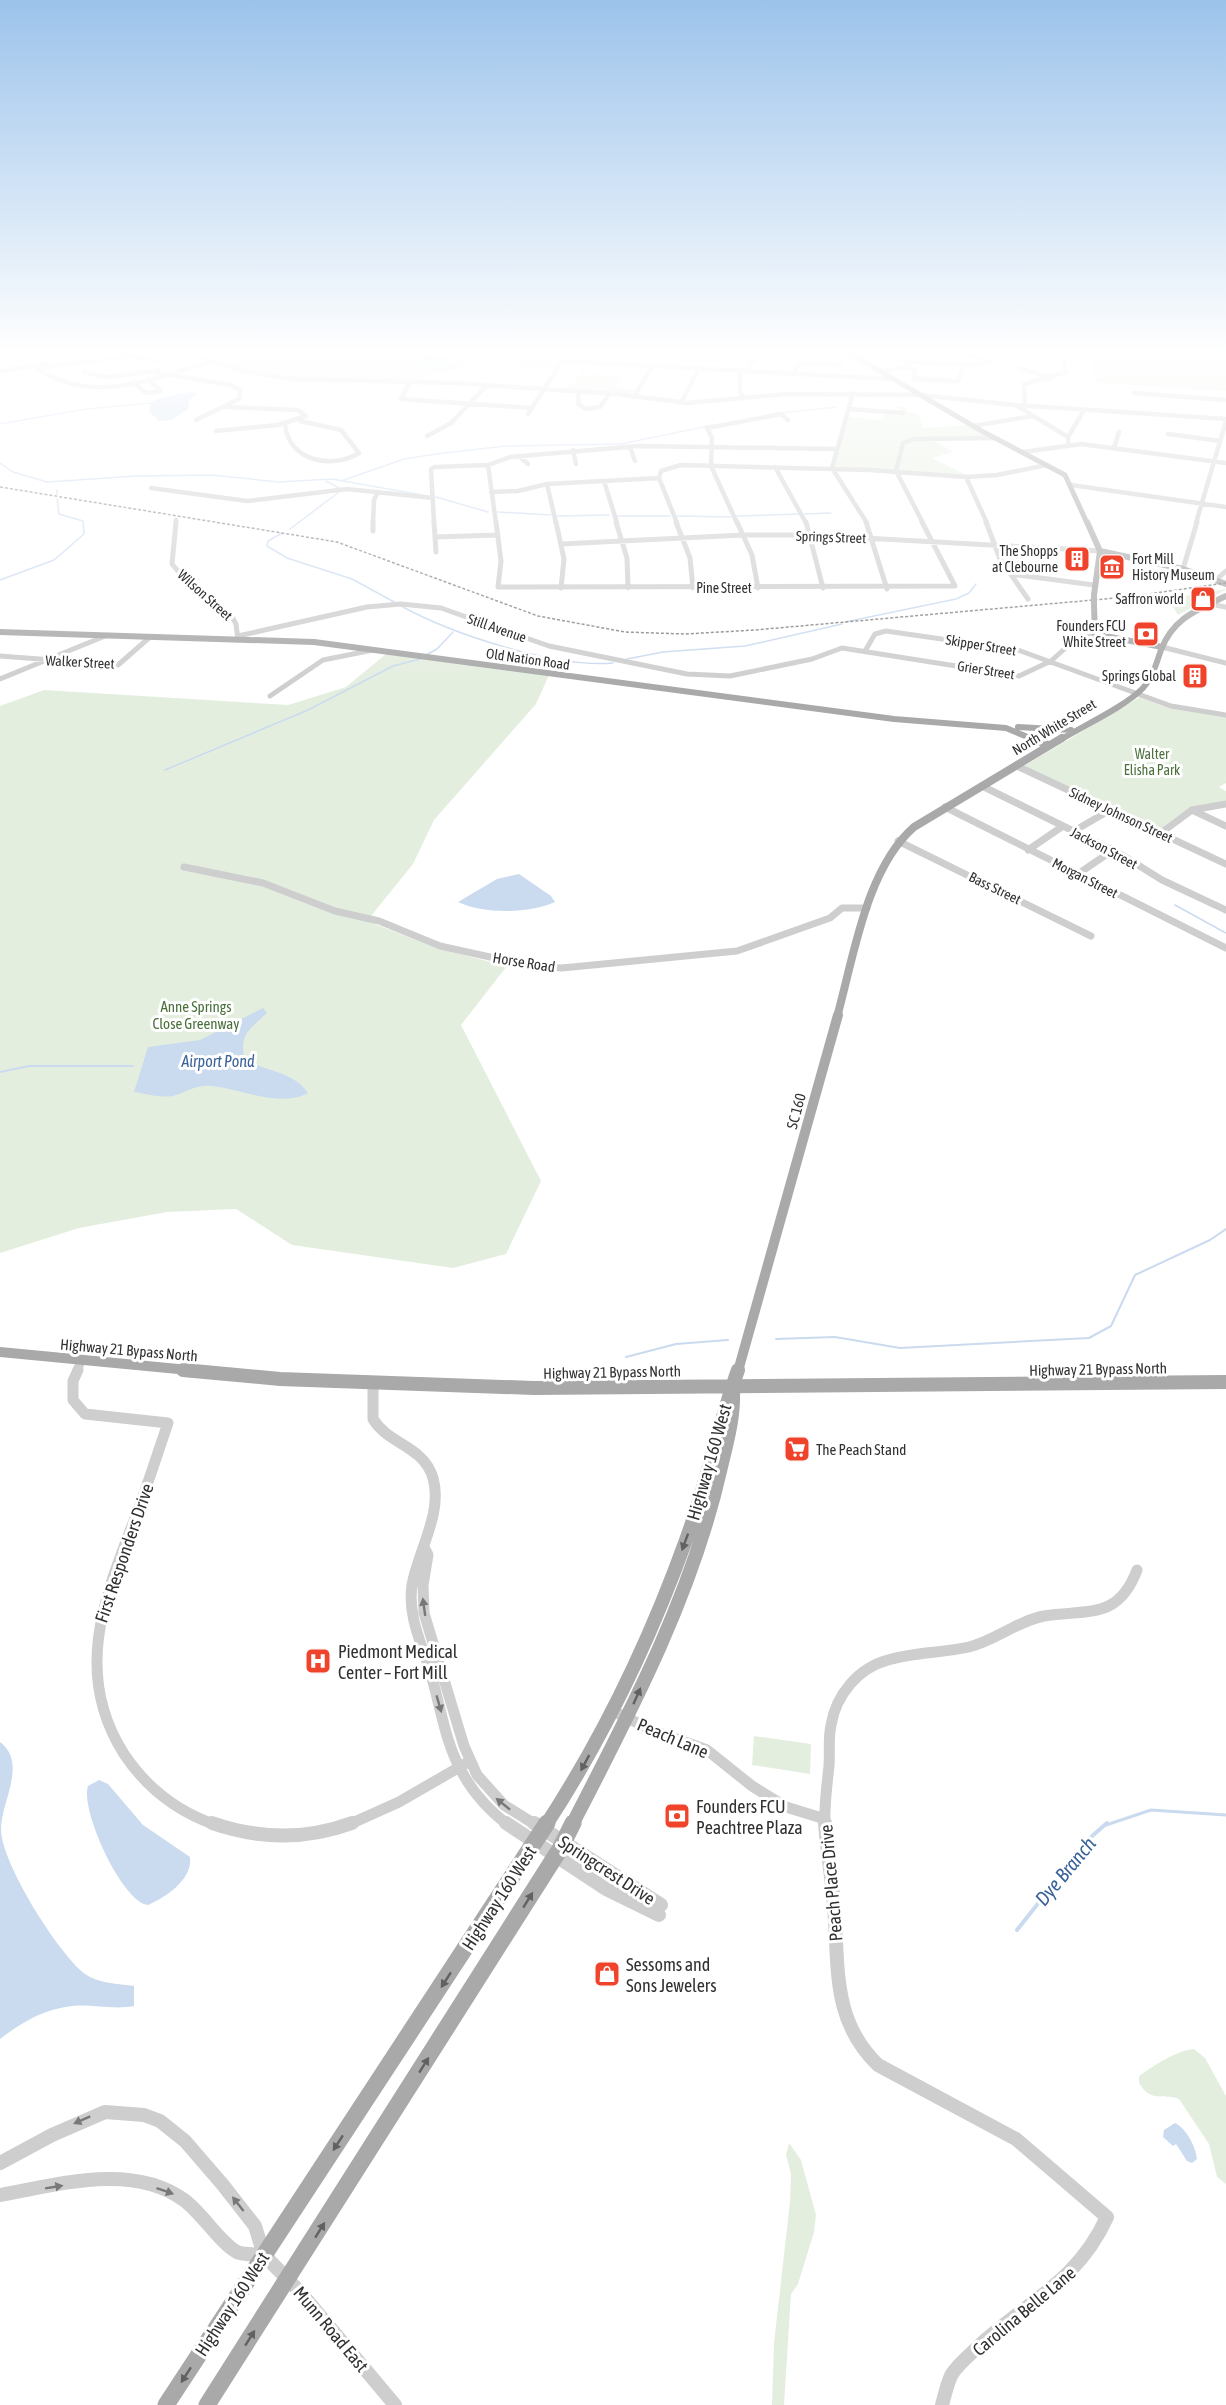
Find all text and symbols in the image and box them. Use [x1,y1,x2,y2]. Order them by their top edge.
street label: Springs Street [796,528,866,546]
place label: The Shopps at Clebourne [992,543,1058,575]
building icon: The Shopps at Clebourne [1062,544,1092,574]
place label: Fort Mill History Museum [1132,551,1215,583]
museum icon: Fort Mill History Museum [1097,552,1127,582]
street label: Wilson Street [174,566,236,624]
street label: Pine Street [696,580,752,596]
shop icon: Saffron world [1188,584,1218,614]
place label: Saffron world [1115,591,1184,607]
street label: Still Avenue [465,610,529,646]
place label: Founders FCU White Street [1056,618,1126,650]
bank icon: Founders FCU White Street [1131,619,1161,649]
street label: Skipper Street [945,632,1017,658]
street label: Old Nation Road [485,645,571,673]
street label: Walker Street [45,652,115,672]
street label: Grier Street [956,658,1016,682]
building icon: Springs Global [1180,661,1210,691]
place label: Springs Global [1102,668,1176,684]
street label: North White Street [1009,696,1099,758]
park label: Walter Elisha Park [1124,746,1180,778]
street label: Sidney Johnson Street [1067,784,1175,846]
street label: Jackson Street [1068,824,1140,872]
street label: Morgan Street [1050,855,1120,901]
street label: Bass Street [966,869,1024,907]
street label: Horse Road [492,949,556,975]
park label: Anne Springs Close Greenway [153,998,239,1032]
water label: Airport Pond [180,1052,255,1071]
street label: SC 160 [783,1091,809,1131]
street label: Highway 21 Bypass North [60,1336,198,1364]
street label: Highway 21 Bypass North [1029,1359,1167,1379]
street label: Highway 21 Bypass North [543,1362,681,1382]
street label: Highway 160 West [682,1401,736,1523]
supermarket icon: The Peach Stand [782,1434,812,1464]
place label: The Peach Stand [816,1441,906,1458]
street label: First Responders Drive [90,1481,158,1625]
one-way arrow [680,1533,689,1551]
one-way arrow [419,1597,428,1616]
place label: Piedmont Medical Center – Fort Mill [338,1641,458,1683]
hospital icon: Piedmont Medical Center – Fort Mill [303,1646,333,1676]
one-way arrow [632,1686,642,1704]
one-way arrow [435,1695,444,1713]
street label: Peach Lane [634,1714,712,1762]
one-way arrow [580,1754,590,1771]
place label: Founders FCU Peachtree Plaza [696,1796,803,1838]
one-way arrow [495,1797,511,1810]
bank icon: Founders FCU Peachtree Plaza [662,1801,692,1831]
street label: Peach Place Drive [815,1824,847,1942]
street label: Springcrest Drive [555,1831,659,1909]
water label: Dye Branch [1030,1832,1100,1910]
street label: Highway 160 West [458,1842,540,1954]
one-way arrow [523,1891,534,1908]
place label: Sessoms and Sons Jewelers [626,1954,717,1996]
shop icon: Sessoms and Sons Jewelers [592,1959,622,1989]
one-way arrow [440,1972,451,1988]
one-way arrow [418,2057,429,2073]
one-way arrow [74,2116,91,2125]
one-way arrow [332,2134,344,2150]
one-way arrow [45,2182,64,2191]
one-way arrow [156,2186,174,2196]
one-way arrow [232,2197,244,2212]
one-way arrow [314,2221,325,2238]
street label: Highway 160 West [191,2248,273,2360]
street label: Carolina Belle Lane [968,2262,1080,2360]
street label: Munn Road East [289,2282,373,2376]
one-way arrow [245,2330,256,2346]
one-way arrow [180,2366,192,2382]

